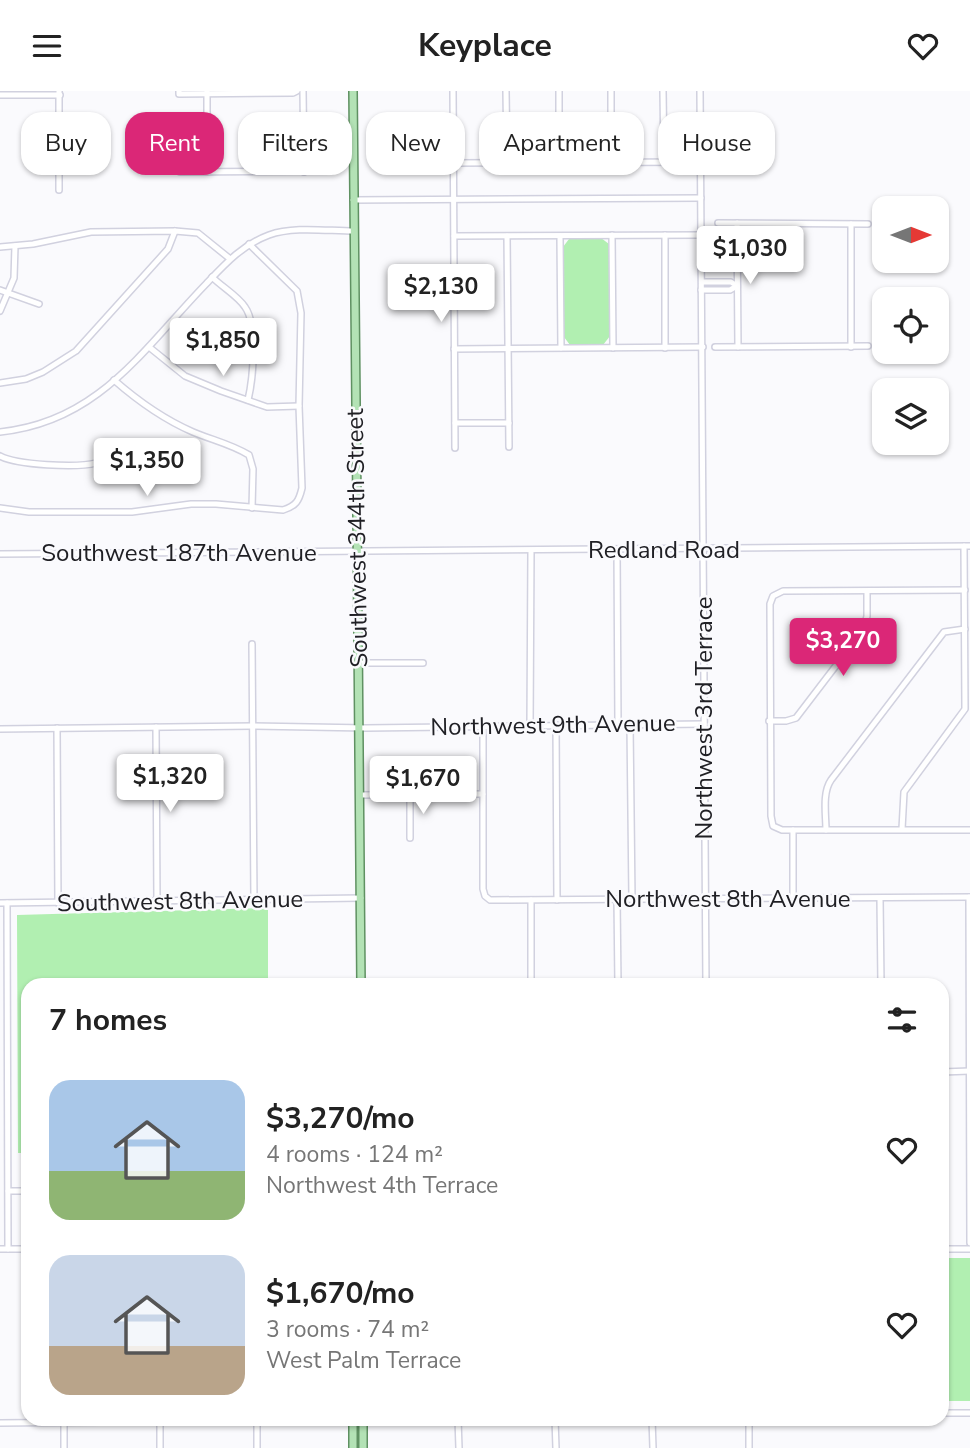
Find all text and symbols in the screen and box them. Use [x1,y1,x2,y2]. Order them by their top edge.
text: Keyplace [418,24,552,67]
icon: menu [28,27,66,65]
icon: heart [904,27,942,65]
chip: Buy [21,112,111,175]
chip: Rent [125,112,224,175]
chip: Filters [238,112,352,175]
chip: New [366,112,465,175]
chip: Apartment [479,112,644,175]
chip: House [658,112,775,175]
north arrow [872,196,948,273]
map controls [872,196,949,455]
pin: $1,030 [693,227,807,286]
text: $1,030 [713,233,787,264]
pin: $2,130 [384,265,498,324]
text: $2,130 [404,271,478,302]
button: locate [872,287,949,364]
pin: $1,850 [166,319,280,378]
text: $1,850 [186,325,260,356]
button: layers [872,378,949,455]
street label: Southwest 344th Street [339,408,375,668]
pin: $1,350 [90,439,204,498]
text: $1,350 [110,445,184,476]
street label: Redland Road [588,534,740,566]
street label: Southwest 187th Avenue [41,537,317,569]
street label: Northwest 3rd Terrace [688,597,720,839]
pin: $3,270 [786,619,900,678]
text: $3,270 [806,625,880,656]
street label: Northwest 9th Avenue [430,707,676,743]
pin: $1,320 [113,755,227,814]
pin: $1,670 [366,757,480,816]
text: $1,320 [133,761,207,792]
text: $1,670 [386,763,460,794]
street label: Southwest 8th Avenue [56,883,304,919]
street label: Northwest 8th Avenue [605,883,851,915]
text: 7 homes [49,1000,167,1041]
icon: filters [883,1001,921,1039]
text: $3,270/mo [266,1098,415,1139]
icon: home [105,1108,189,1192]
icon: heart [883,1131,921,1169]
text: 4 rooms · 124 m² [266,1139,443,1170]
text: Northwest 4th Terrace [266,1170,498,1201]
text: $1,670/mo [266,1273,415,1314]
icon: home [105,1283,189,1367]
icon: heart [883,1306,921,1344]
text: 3 rooms · 74 m² [266,1314,429,1345]
text: West Palm Terrace [266,1345,461,1376]

